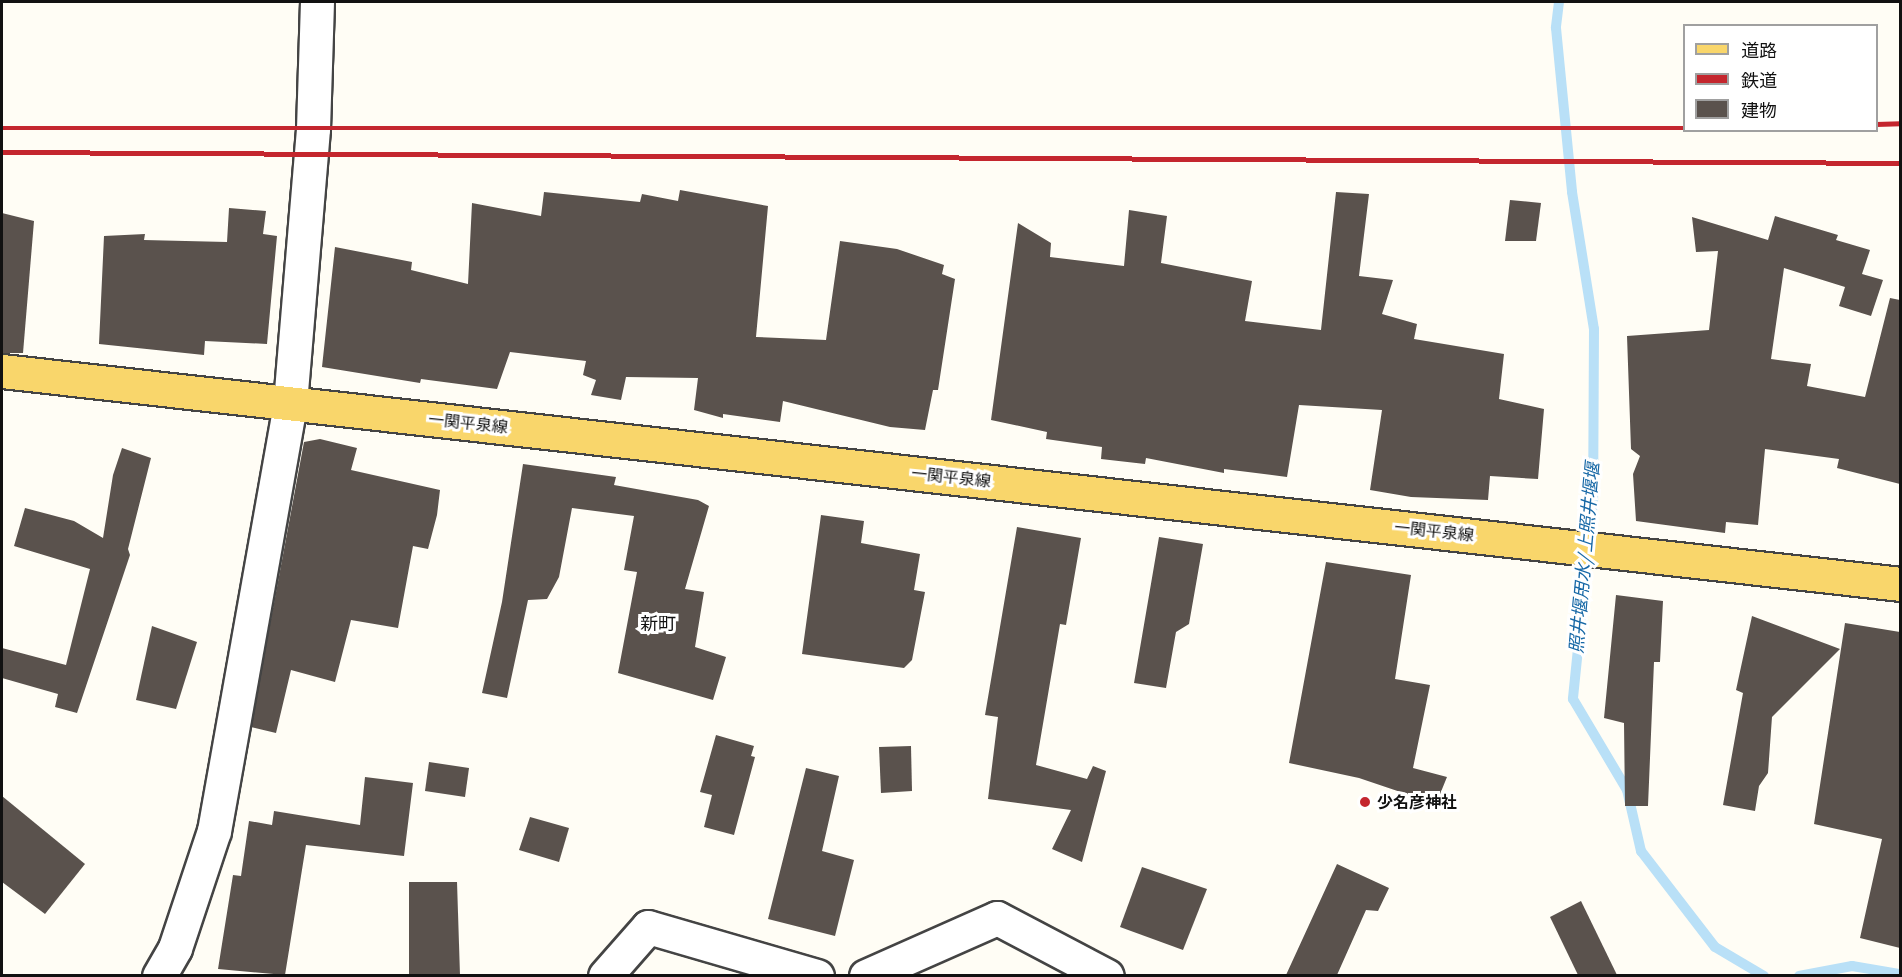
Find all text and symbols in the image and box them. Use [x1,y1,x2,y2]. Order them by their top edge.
legend [1683,24,1878,132]
text: 道路 [1741,39,1777,62]
text: 鉄道 [1741,69,1777,92]
text: 建物 [1741,99,1777,122]
street label: 一関平泉線 [427,409,509,437]
water label: 照井堰用水/上照井堰堰 [1566,462,1604,654]
street label: 一関平泉線 [910,463,992,491]
street label: 一関平泉線 [1393,517,1475,545]
district label: 新町 [640,613,676,635]
place label: 少名彦神社 [1377,792,1457,812]
marker: 少名彦神社 [1358,795,1372,809]

